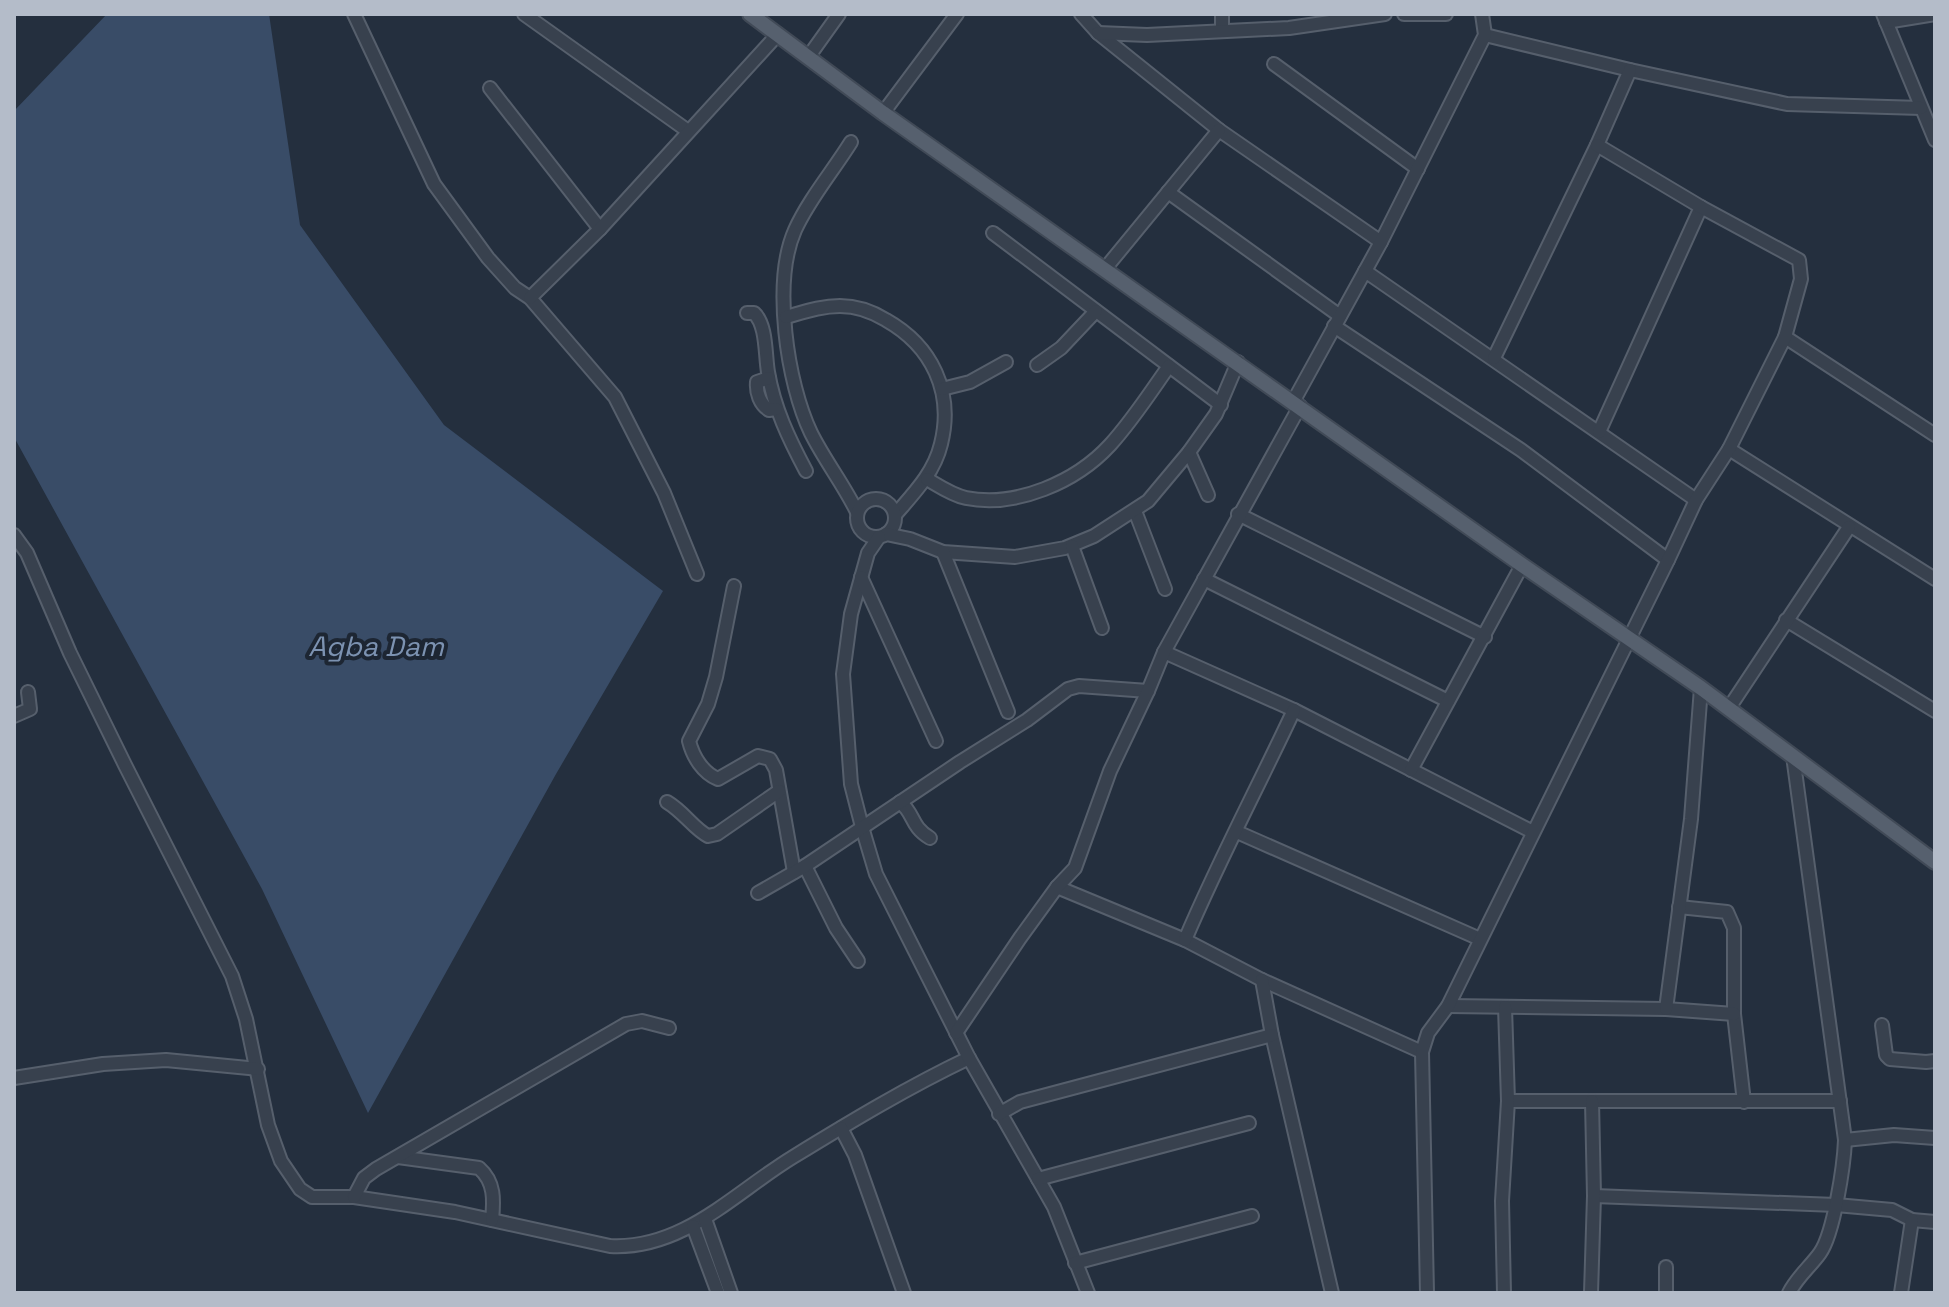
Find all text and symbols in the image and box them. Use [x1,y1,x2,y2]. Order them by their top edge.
water label: Agba Dam [308,628,445,664]

